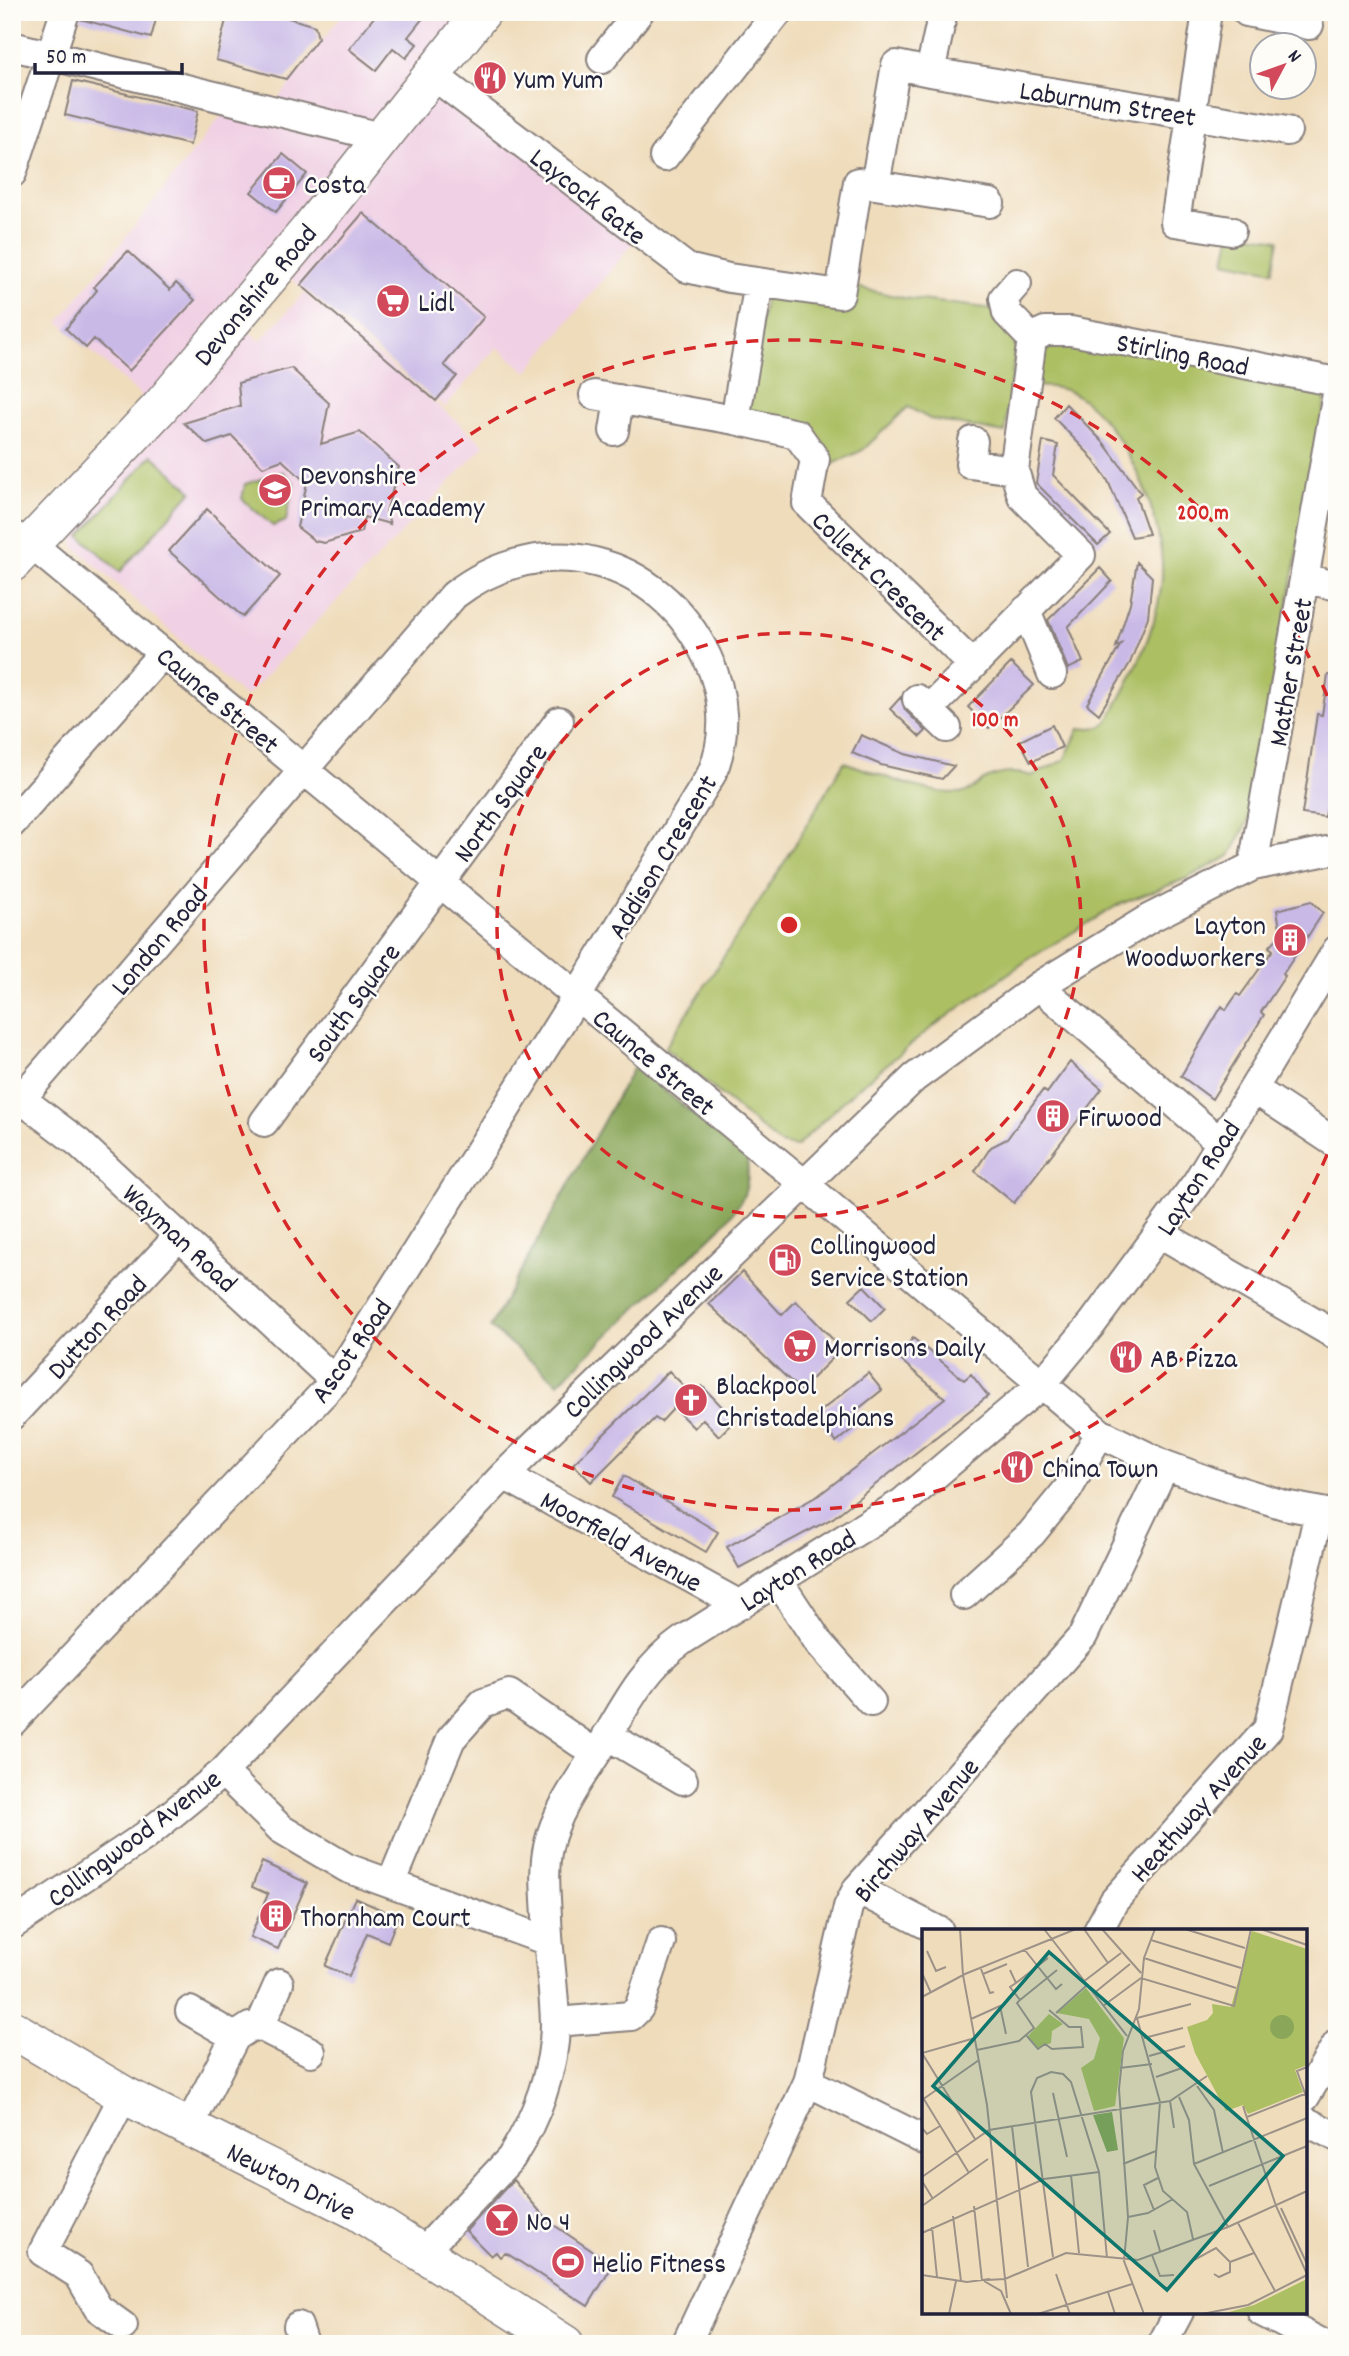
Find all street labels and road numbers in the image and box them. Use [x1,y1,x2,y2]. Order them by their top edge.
street label: Laburnum Street [1016,73,1198,141]
street label: Laycock Gate [519,140,653,257]
street label: Devonshire Road [186,217,329,377]
street label: Stirling Road [1112,325,1252,390]
street label: Collett Crescent [800,504,953,653]
street label: Mather Street [1261,596,1327,750]
street label: Caunce Street [145,639,286,766]
street label: North Square [446,737,560,873]
street label: Addison Crescent [600,769,730,948]
street label: London Road [103,878,220,1006]
street label: South Square [299,937,413,1073]
street label: Caunce Street [581,1001,722,1128]
street label: Layton Road [1149,1114,1253,1245]
street label: Wayman Road [111,1177,244,1305]
street label: Collingwood Avenue [556,1257,735,1431]
street label: Dutton Road [40,1268,159,1391]
street label: Ascot Road [303,1292,405,1413]
street label: Moorfield Avenue [531,1483,708,1605]
street label: Layton Road [734,1522,866,1625]
street label: Heathway Avenue [1123,1727,1279,1894]
street label: Birchway Avenue [846,1751,991,1913]
street label: Collingwood Avenue [40,1762,232,1920]
street label: Newton Drive [218,2135,361,2234]

